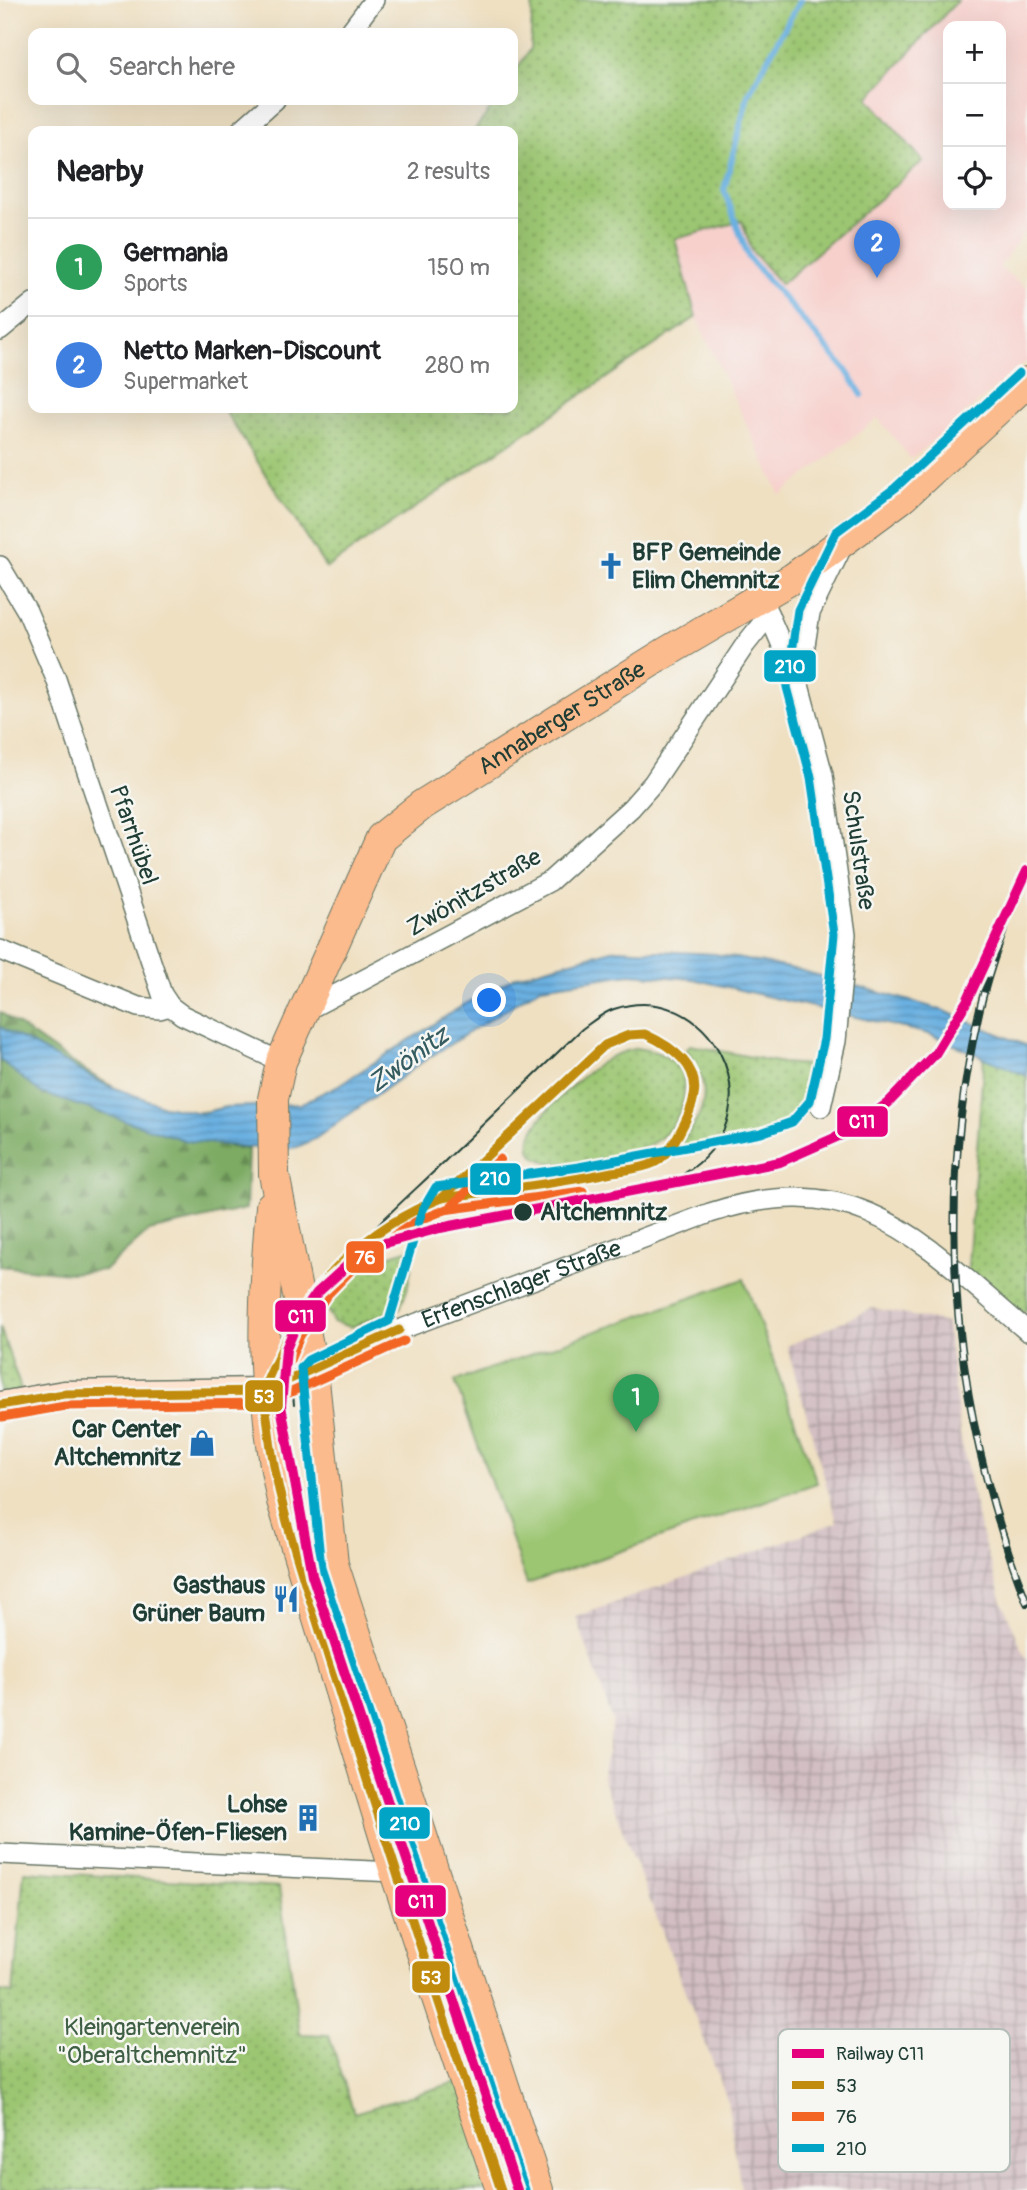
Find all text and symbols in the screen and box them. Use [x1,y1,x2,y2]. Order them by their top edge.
map controls [943,21,1006,210]
button: + [943,21,1006,84]
search box [28,28,518,105]
icon: search [52,48,90,86]
text: Search here [108,51,235,83]
button: − [943,84,1006,147]
button: locate [943,147,1006,210]
text: Nearby [56,153,143,190]
text: 2 results [407,157,490,186]
pin: 2 [854,220,900,278]
text: Germania [123,237,228,269]
text: 1 [75,253,84,282]
text: 150 m [427,253,490,282]
text: Sports [123,269,187,298]
text: Netto Marken-Discount [123,335,381,367]
text: 2 [73,351,85,380]
text: 280 m [424,351,490,380]
text: Supermarket [123,367,248,396]
place label: BFP Gemeinde Elim Chemnitz [632,538,782,595]
church icon: BFP Gemeinde Elim Chemnitz [596,551,626,581]
line badge: 210 [763,649,817,683]
street label: Annaberger Straße [473,655,651,781]
text: 210 [774,655,806,679]
street label: Pfarrhübel [103,782,164,889]
street label: Schulstraße [836,789,881,912]
street label: Zwönitzstraße [402,842,547,943]
your location [472,983,506,1017]
water label: Zwönitz [362,1018,458,1100]
line badge: C11 [836,1105,889,1138]
text: C11 [849,1110,875,1134]
line badge: 210 [469,1162,522,1196]
text: 210 [479,1167,511,1191]
place label: Altchemnitz [540,1198,668,1227]
marker: Altchemnitz [512,1201,534,1223]
street label: Erfenschlager Straße [418,1234,626,1335]
line badge: 76 [345,1240,385,1274]
text: 76 [354,1246,376,1270]
line badge: C11 [274,1299,327,1333]
text: C11 [288,1305,314,1329]
pin: 1 [613,1374,659,1432]
line badge: 53 [244,1379,284,1413]
text: 53 [254,1385,274,1409]
place label: Car Center Altchemnitz [54,1415,181,1472]
shop icon: Car Center Altchemnitz [187,1428,217,1458]
place label: Gasthaus Grüner Baum [132,1571,265,1628]
restaurant icon: Gasthaus Grüner Baum [271,1584,301,1614]
place label: Lohse Kamine-Öfen-Fliesen [69,1790,288,1847]
building icon: Lohse Kamine-Öfen-Fliesen [293,1803,323,1833]
line badge: 210 [378,1806,431,1840]
text: 210 [389,1812,421,1836]
line badge: C11 [394,1884,447,1918]
text: C11 [408,1890,434,1914]
line badge: 53 [411,1960,451,1994]
text: 53 [421,1966,441,1990]
park label: Kleingartenverein "Oberaltchemnitz" [57,2013,247,2070]
legend [778,2029,1010,2172]
text: Railway C11 [836,2042,924,2066]
text: 53 [836,2074,857,2098]
text: 76 [836,2105,857,2129]
text: 210 [836,2137,867,2161]

